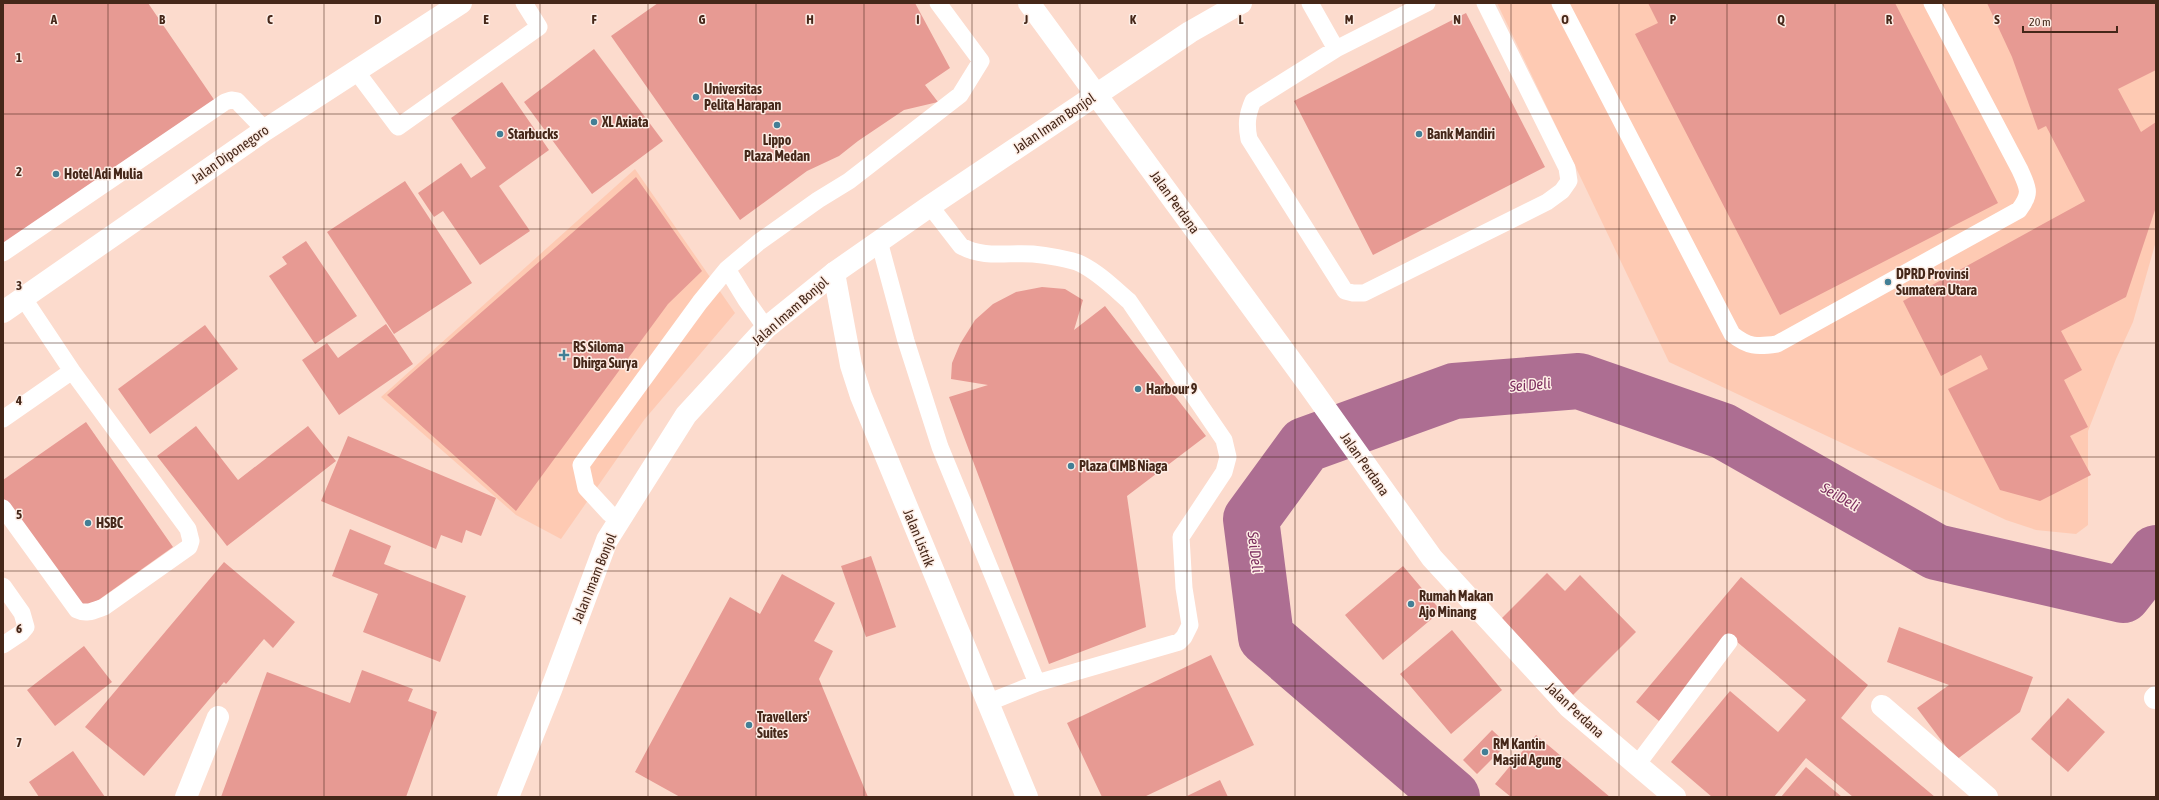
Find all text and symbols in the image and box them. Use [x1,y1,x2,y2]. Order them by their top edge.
scale bar [2023,8,2117,34]
text: A [50,12,58,27]
text: B [159,12,166,27]
text: C [267,12,273,27]
text: D [374,12,382,27]
text: E [483,12,489,27]
text: F [591,12,597,27]
text: G [699,12,706,27]
text: H [806,12,814,27]
text: I [916,12,920,27]
text: J [1023,12,1028,27]
text: K [1130,12,1137,27]
text: L [1238,12,1244,27]
text: M [1345,12,1354,27]
text: N [1453,12,1461,27]
text: O [1561,12,1569,27]
text: P [1670,12,1677,27]
text: Q [1777,12,1785,27]
text: R [1886,12,1893,27]
text: S [1994,12,2000,27]
text: 20 m [2029,15,2051,29]
text: 1 [16,50,22,65]
place label: Universitas Pelita Harapan [704,81,782,113]
street label: Jalan Imam Bonjol [1010,89,1098,156]
marker: Universitas Pelita Harapan [691,92,701,102]
place label: XL Axiata [601,114,649,130]
marker: XL Axiata [589,117,599,127]
marker: Lippo Plaza Medan [772,120,782,130]
street label: Jalan Diponegoro [188,122,272,186]
place label: Starbucks [508,126,558,142]
place label: Bank Mandiri [1427,126,1495,142]
marker: Starbucks [495,129,505,139]
marker: Bank Mandiri [1414,129,1424,139]
place label: Lippo Plaza Medan [744,132,810,164]
text: 2 [16,164,22,179]
place label: Hotel Adi Mulia [64,166,143,182]
street label: Jalan Perdana [1147,168,1203,236]
marker: Hotel Adi Mulia [51,169,61,179]
place label: DPRD Provinsi Sumatera Utara [1896,266,1977,298]
street label: Jalan Imam Bonjol [749,273,832,348]
marker: DPRD Provinsi Sumatera Utara [1883,277,1893,287]
text: 3 [16,278,22,293]
place label: RS Siloma Dhirga Surya [573,339,638,371]
marker: RS Siloma Dhirga Surya [558,349,570,361]
water label: Sei Deli [1508,374,1552,395]
place label: Harbour 9 [1146,381,1198,397]
marker: Harbour 9 [1133,384,1143,394]
text: 4 [15,393,22,408]
street label: Jalan Perdana [1337,429,1393,499]
place label: Plaza CIMB Niaga [1079,458,1168,474]
marker: Plaza CIMB Niaga [1066,461,1076,471]
water label: Sei Deli [1817,478,1863,515]
text: 5 [16,507,22,522]
street label: Jalan Listrik [900,507,938,569]
place label: HSBC [96,515,124,531]
marker: HSBC [83,518,93,528]
water label: Sei Deli [1244,529,1267,574]
street label: Jalan Imam Bonjol [569,530,619,625]
place label: Rumah Makan Ajo Minang [1418,588,1494,620]
marker: Rumah Makan Ajo Minang [1406,599,1416,609]
text: 6 [16,621,22,636]
street label: Jalan Perdana [1543,679,1607,741]
place label: Travellers' Suites [757,709,810,741]
marker: Travellers' Suites [744,720,754,730]
text: 7 [16,735,22,750]
place label: RM Kantin Masjid Agung [1493,736,1562,768]
marker: RM Kantin Masjid Agung [1480,747,1490,757]

